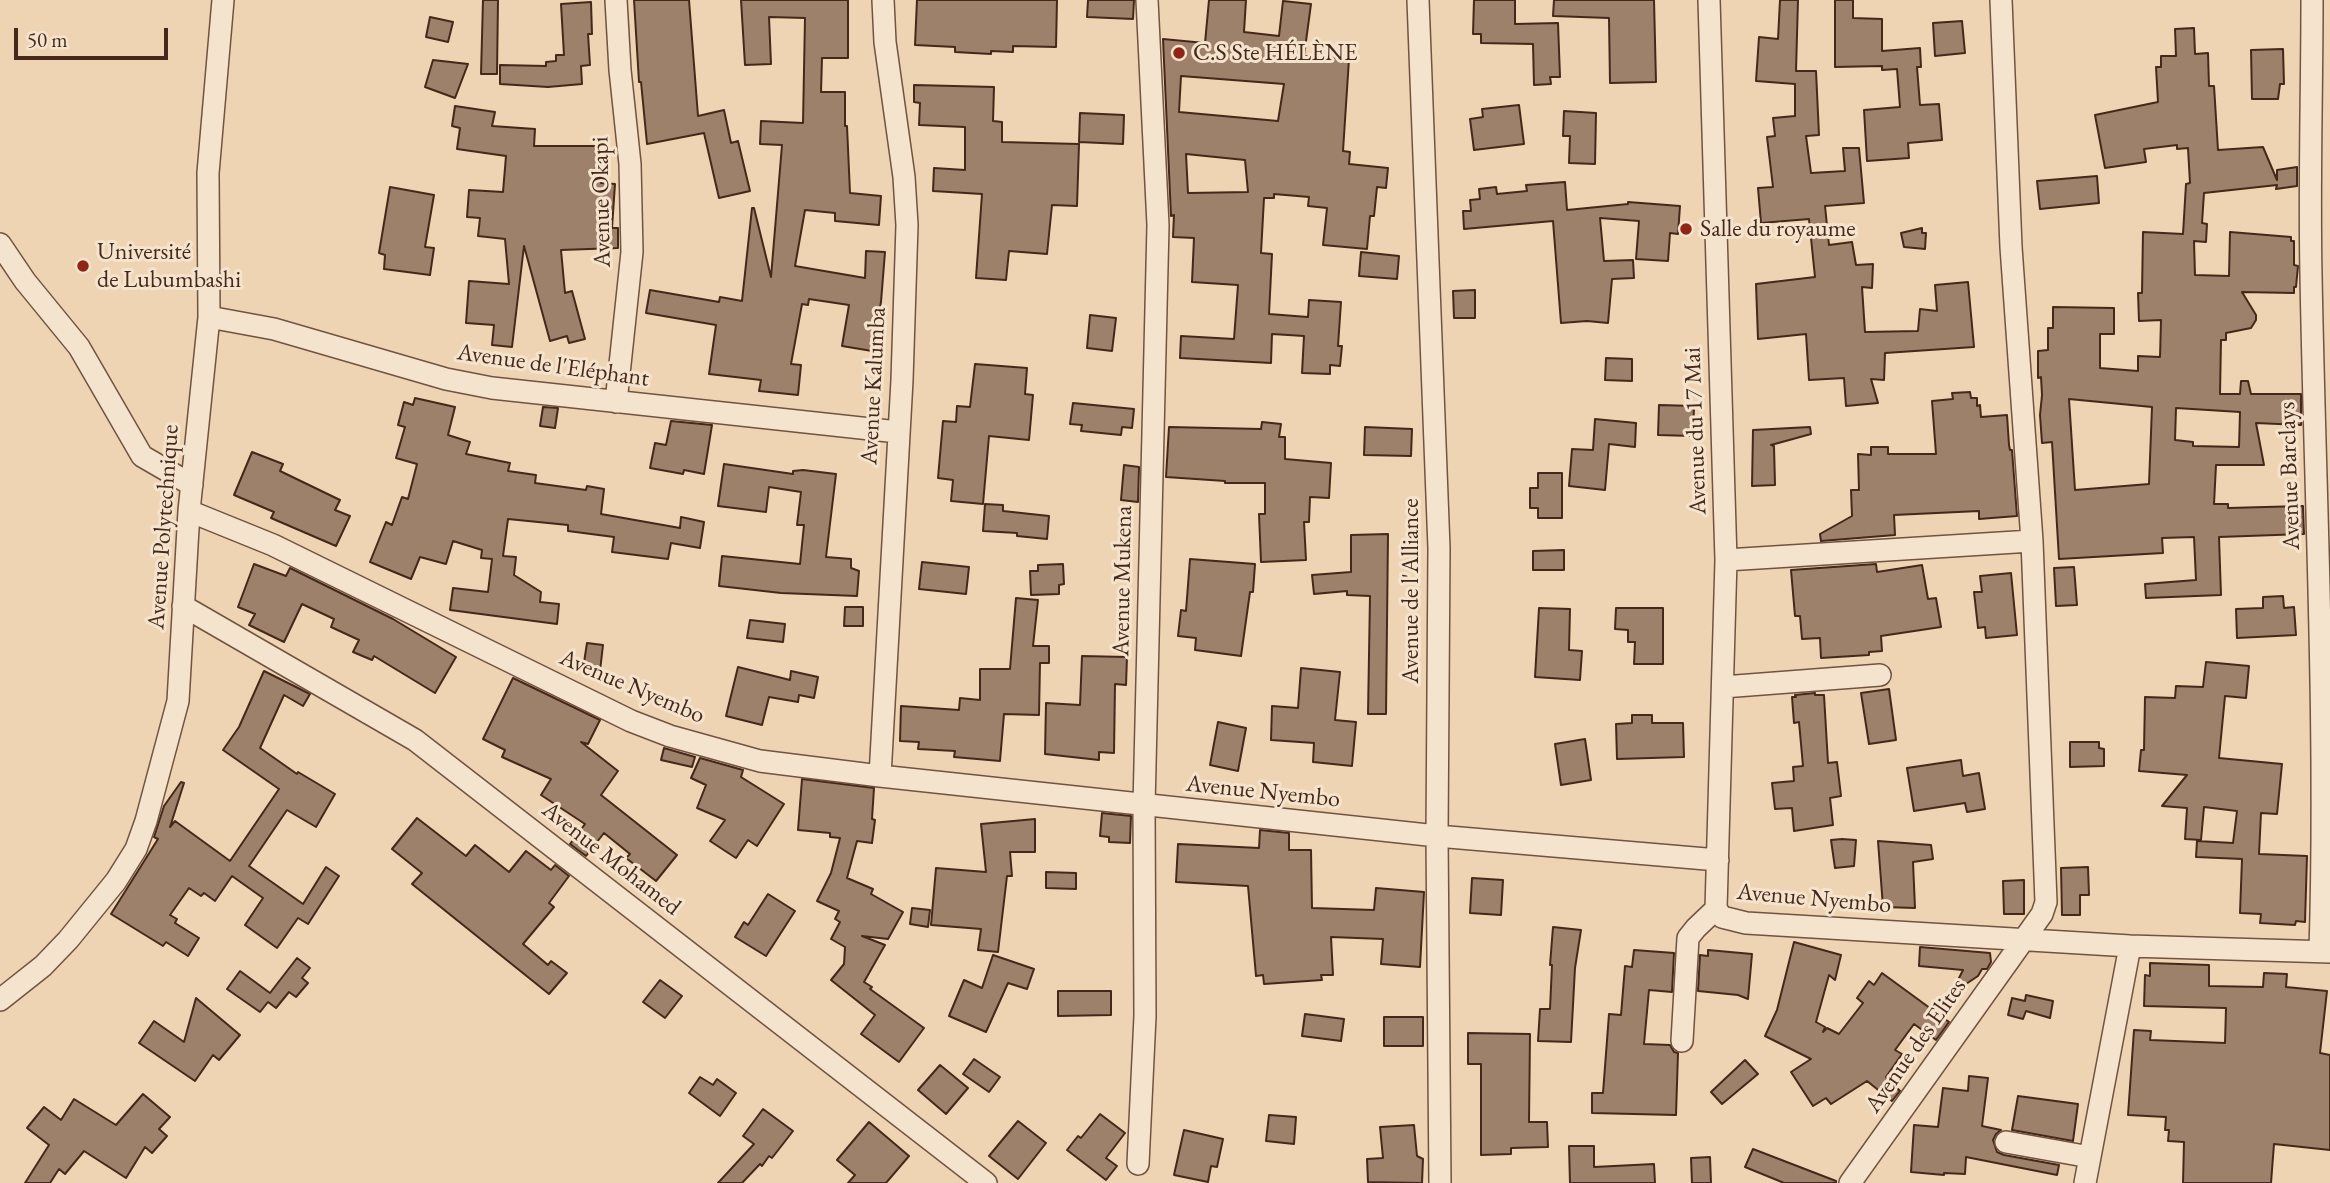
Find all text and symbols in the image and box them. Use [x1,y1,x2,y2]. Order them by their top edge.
scale bar [18,14,172,58]
text: 50 m [27,26,68,53]
place label: C.S Ste HÉLÈNE [1193,39,1357,67]
marker: C.S Ste HÉLÈNE [1171,45,1187,61]
street label: Avenue Okapi [586,136,618,268]
place label: Salle du royaume [1700,215,1856,243]
marker: Salle du royaume [1678,221,1694,237]
place label: Université de Lubumbashi [97,238,241,294]
marker: Université de Lubumbashi [75,258,91,274]
street label: Avenue Kalumba [855,306,893,466]
street label: Avenue de l'Eléphant [455,338,651,394]
street label: Avenue du 17 Mai [1679,347,1713,515]
street label: Avenue Barclays [2273,401,2307,551]
street label: Avenue Polytechnique [142,424,186,630]
street label: Avenue de l'Alliance [1397,498,1425,684]
street label: Avenue Mukena [1107,505,1139,657]
street label: Avenue Nyembo [555,643,709,731]
street label: Avenue Nyembo [1184,770,1342,814]
street label: Avenue Mohamed [536,796,686,922]
street label: Avenue Nyembo [1736,878,1892,920]
street label: Avenue des Elites [1859,973,1973,1119]

